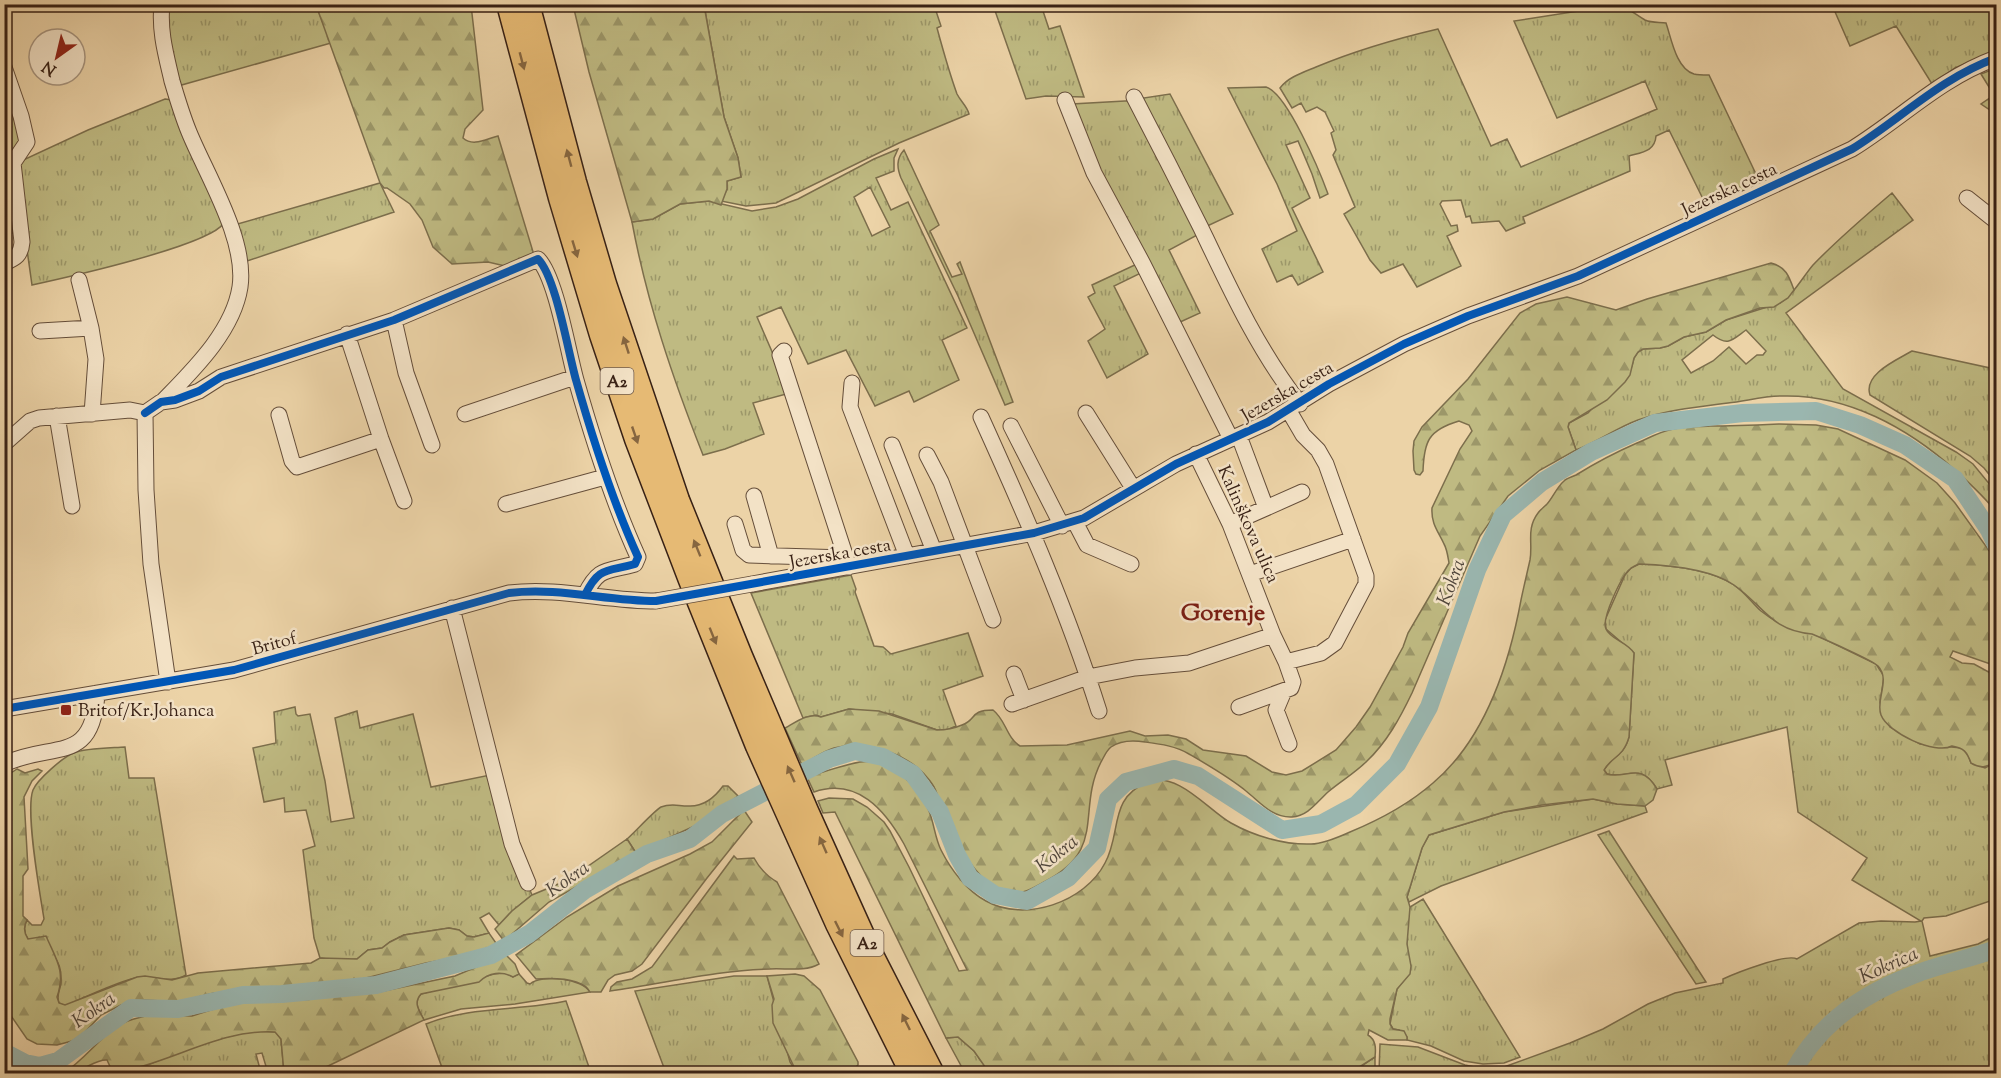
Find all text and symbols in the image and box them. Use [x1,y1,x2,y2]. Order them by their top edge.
north arrow [27,27,87,87]
one-way arrow [518,52,527,70]
text: N [38,54,62,80]
one-way arrow [563,149,573,167]
street label: Jezerska cesta [1677,157,1782,225]
one-way arrow [571,240,580,258]
one-way arrow [620,336,630,354]
street label: Jezerska cesta [1236,356,1339,430]
road number: A2 [600,368,634,394]
one-way arrow [630,426,640,444]
street label: Kalinškova ulica [1210,462,1285,588]
street label: Jezerska cesta [787,533,893,577]
one-way arrow [692,539,702,557]
water label: Kokra [1431,555,1474,610]
district label: Gorenje [1181,597,1265,631]
street label: Britof [249,626,301,663]
one-way arrow [709,627,718,645]
place label: Britof/Kr.Johanca [78,699,214,725]
marker: Britof/Kr.Johanca [59,703,73,717]
one-way arrow [787,766,796,783]
water label: Kokra [1030,829,1085,881]
one-way arrow [818,836,828,854]
water label: Kokra [541,854,596,906]
one-way arrow [835,921,844,938]
road number: A2 [850,930,884,956]
water label: Kokrica [1855,940,1923,992]
water label: Kokra [67,985,122,1037]
one-way arrow [901,1013,910,1030]

